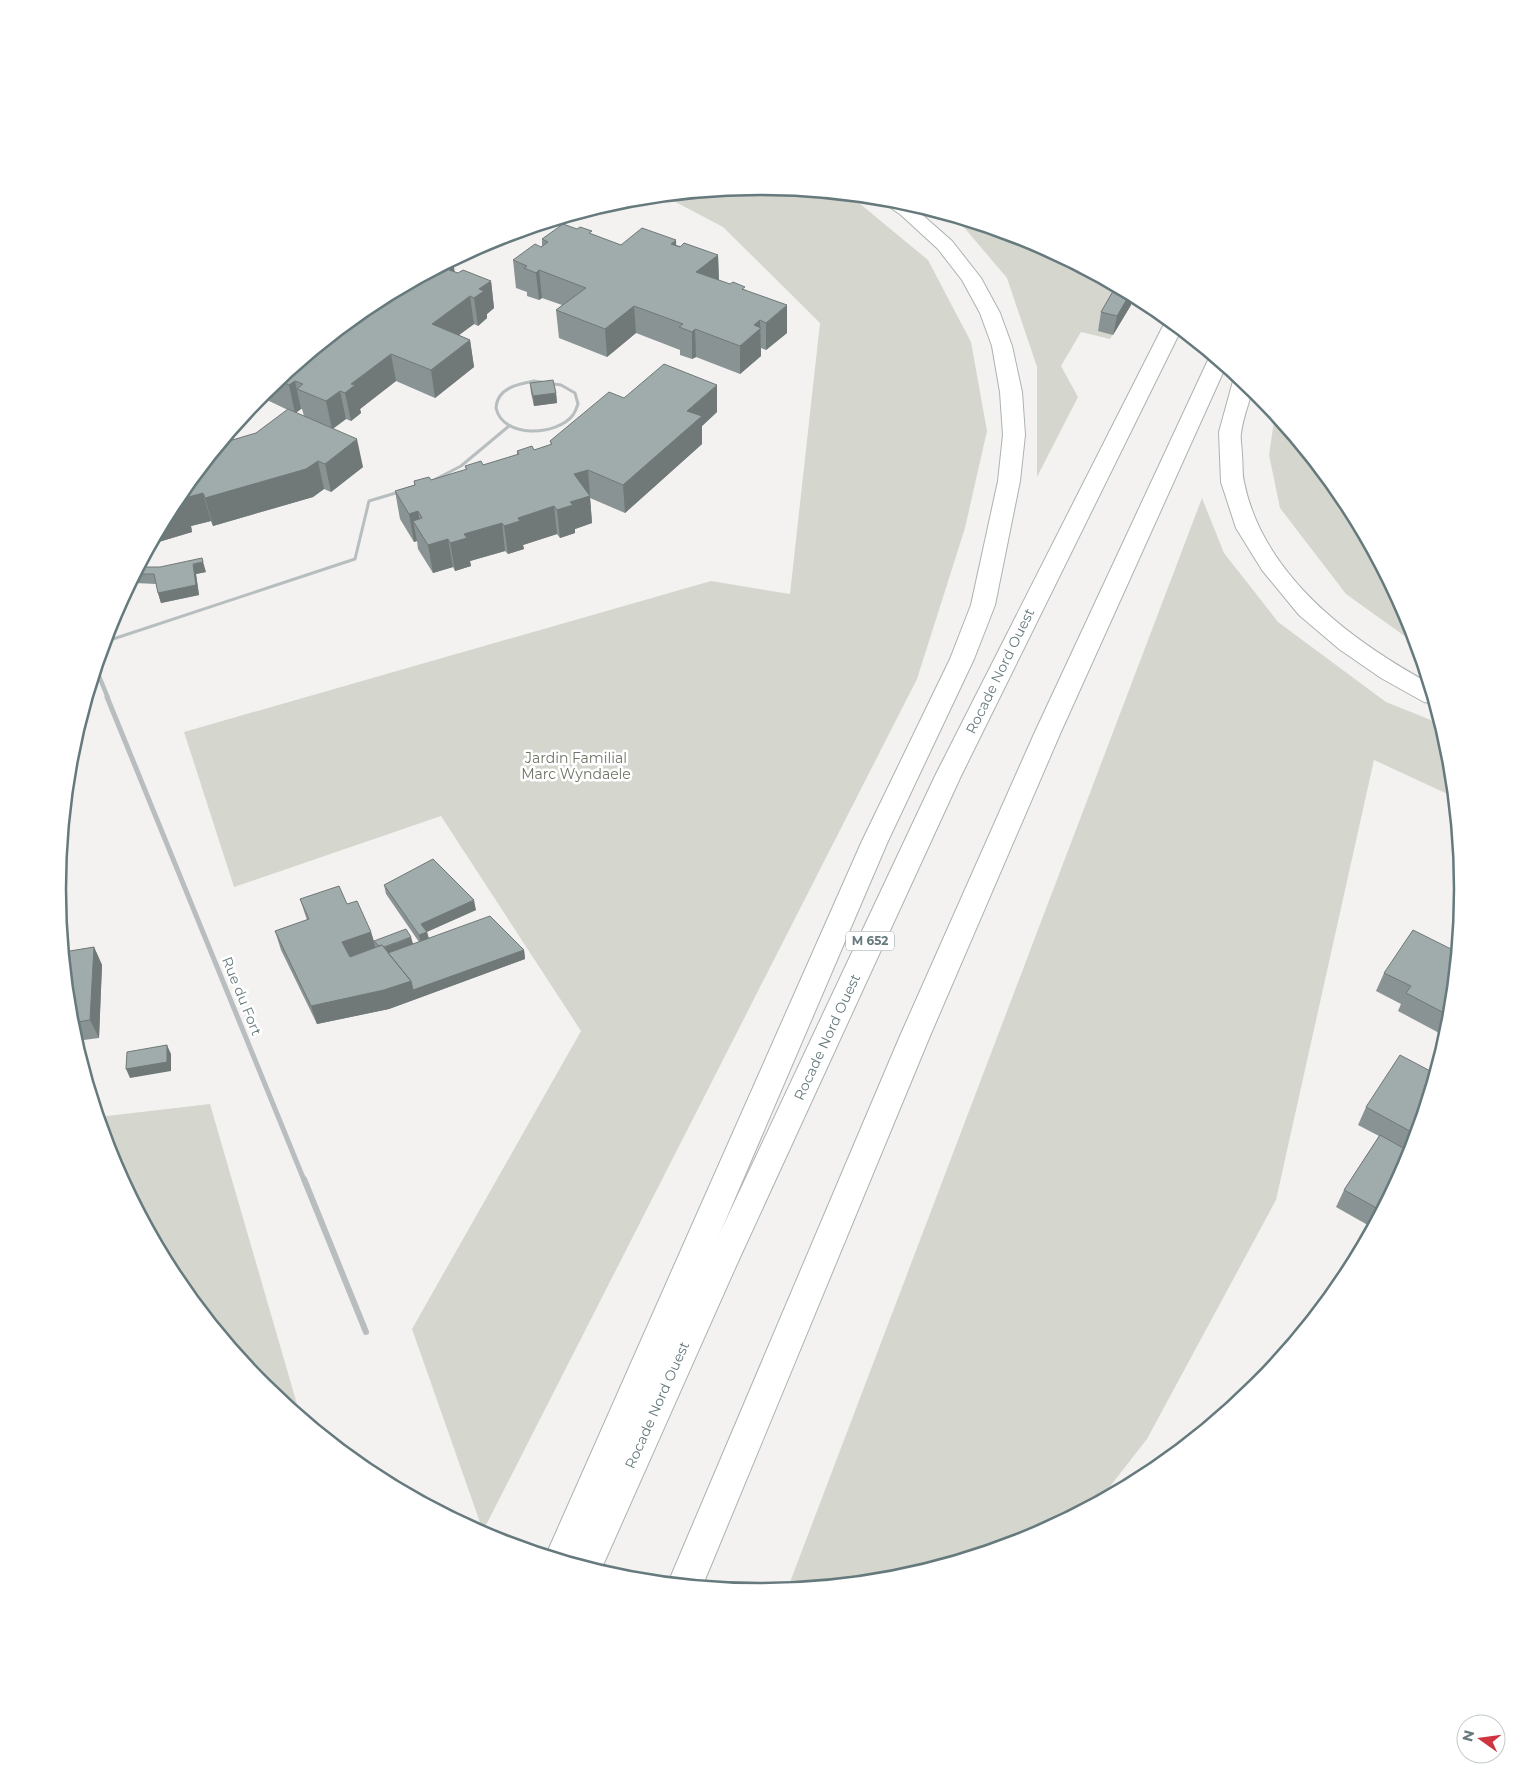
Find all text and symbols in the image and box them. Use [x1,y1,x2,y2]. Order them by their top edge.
street label: Rocade Nord Ouest [962,605,1038,737]
park label: Jardin Familial Marc Wyndaele [521,749,631,783]
road number: M 652 [846,931,894,950]
street label: Rue du Fort [218,954,266,1038]
street label: Rocade Nord Ouest [790,971,864,1103]
street label: Rocade Nord Ouest [621,1338,693,1471]
north arrow [1456,1714,1506,1764]
text: N [1458,1728,1478,1744]

